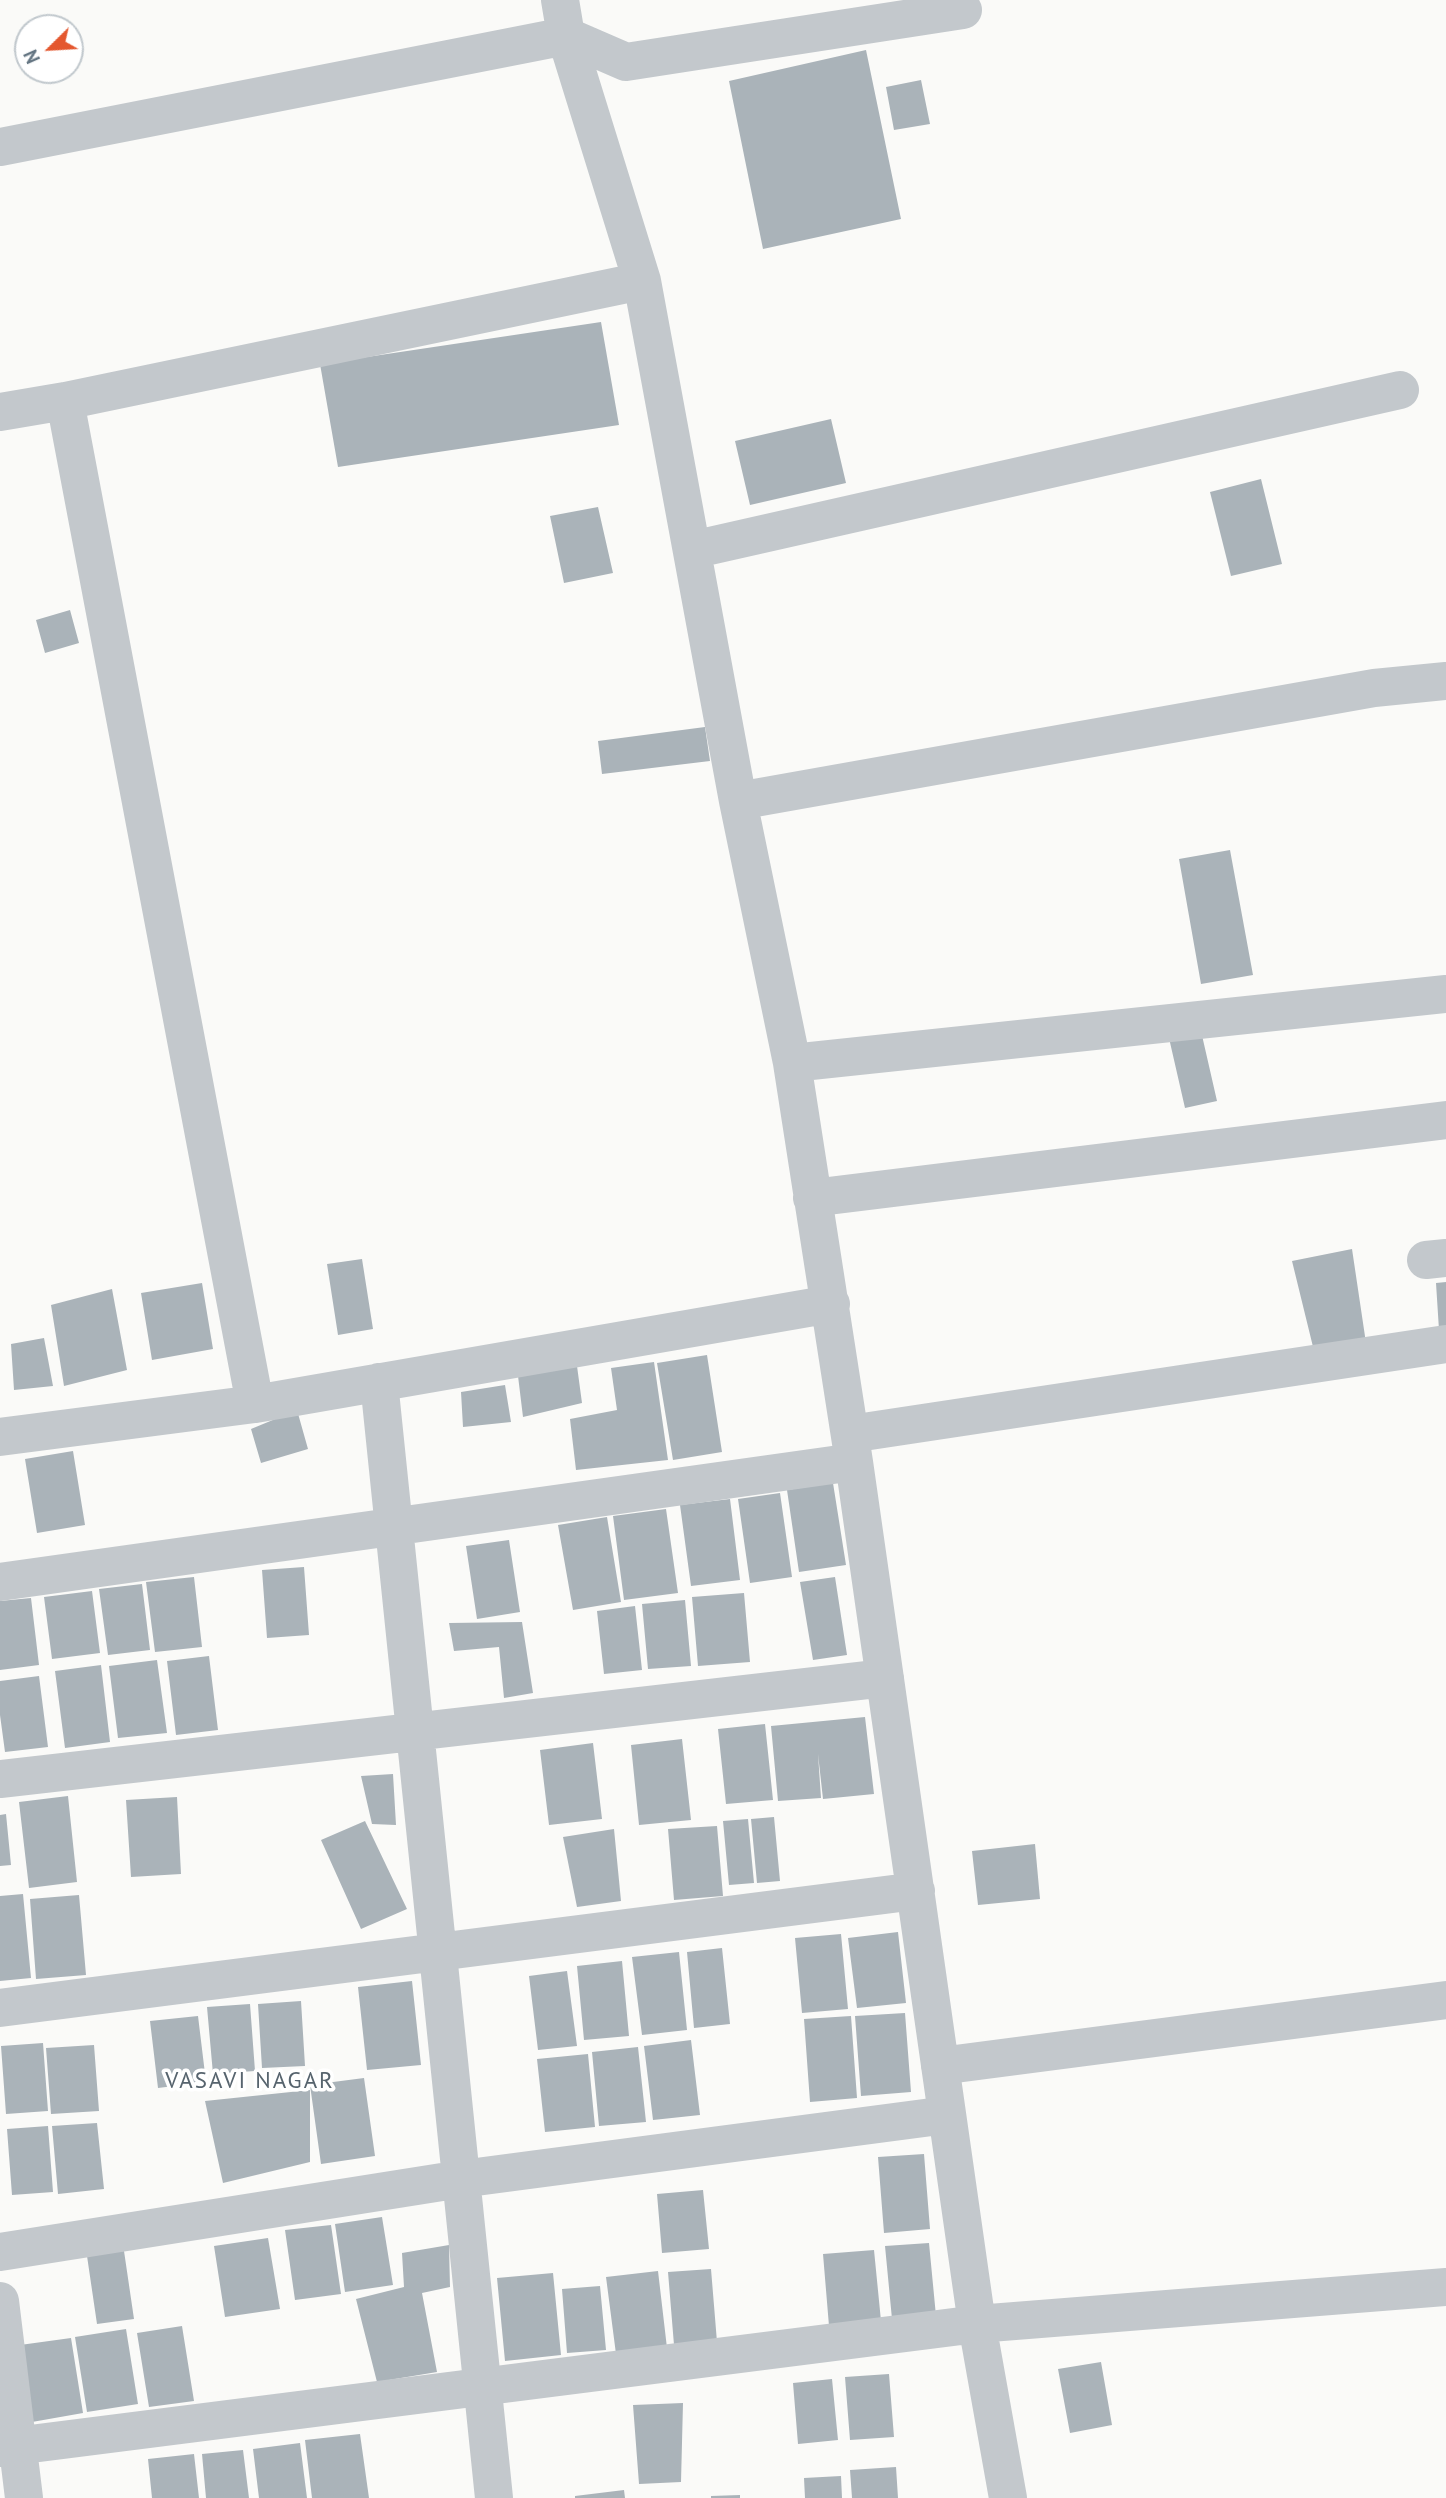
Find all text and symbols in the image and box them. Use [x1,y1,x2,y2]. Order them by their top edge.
north arrow [14,14,84,84]
text: N [18,46,45,67]
district label: VASAVI NAGAR [167,2067,333,2095]

